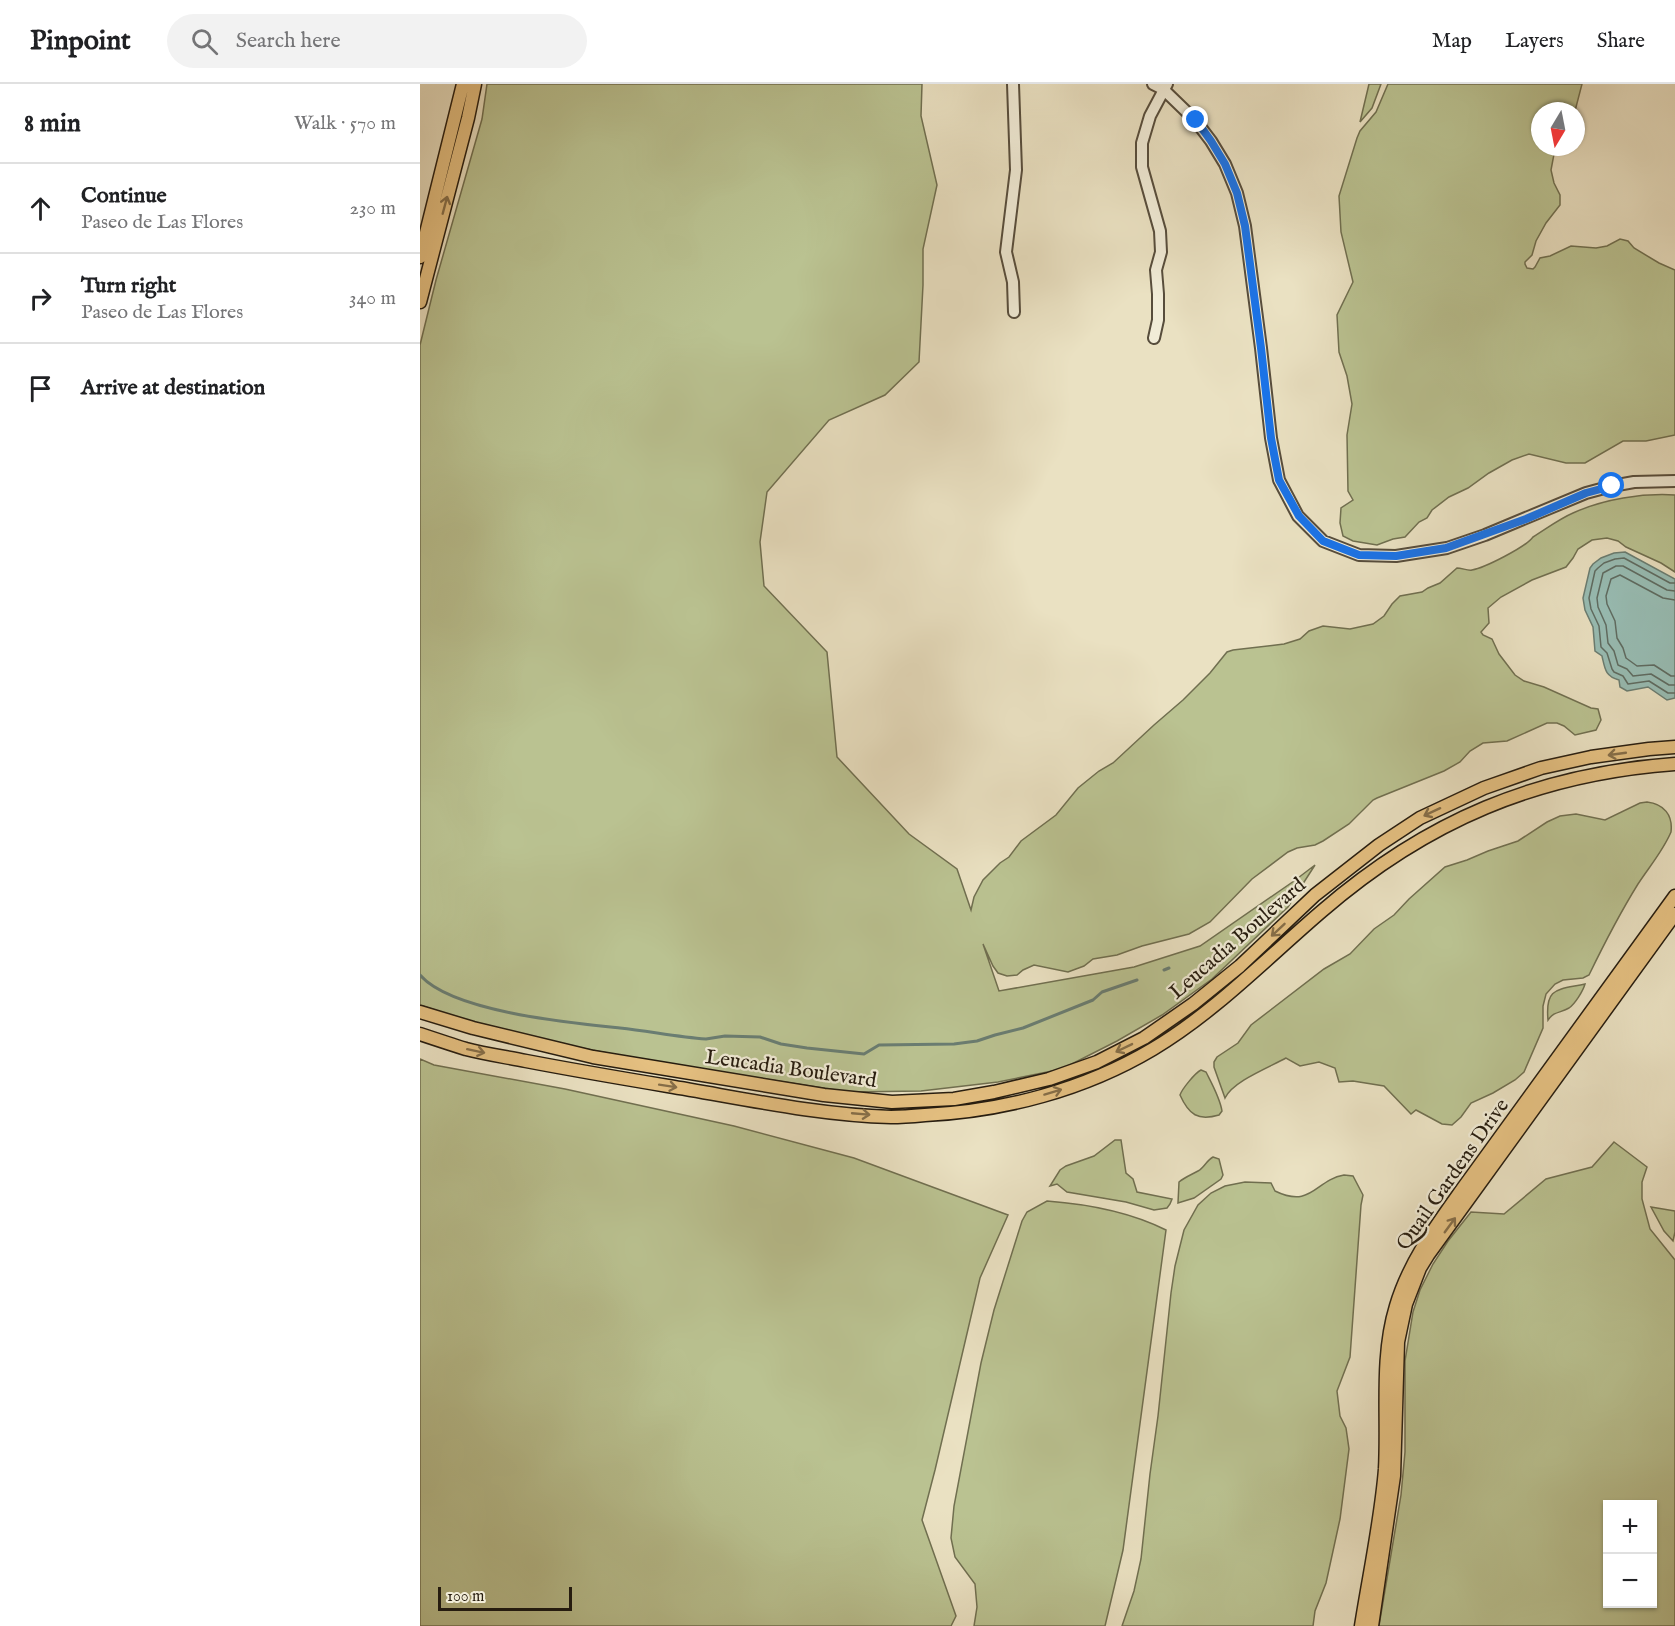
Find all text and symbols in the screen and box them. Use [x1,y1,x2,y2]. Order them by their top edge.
search box [167,14,587,68]
text: Pinpoint [30,24,131,59]
icon: search [188,25,221,58]
text: Search here [236,27,341,55]
text: Map [1432,28,1472,55]
text: Layers [1505,28,1564,55]
text: Share [1597,28,1645,55]
north arrow [1531,102,1585,156]
route end [1182,106,1208,132]
text: 8 min [24,107,81,140]
text: Walk · 570 m [294,111,396,136]
text: Continue [81,182,167,210]
icon: ahead [24,192,57,225]
text: 230 m [350,196,396,221]
one-way arrow [440,196,452,215]
text: Paseo de Las Flores [81,210,243,235]
text: Turn right [81,272,176,300]
icon: right [24,282,57,315]
text: 340 m [349,286,396,311]
text: Paseo de Las Flores [81,300,243,325]
icon: arrive [24,372,57,405]
text: Arrive at destination [81,374,265,402]
route start [1598,472,1624,498]
one-way arrow [1608,748,1627,759]
one-way arrow [1424,807,1442,819]
street label: Leucadia Boulevard [1164,872,1313,1006]
one-way arrow [1270,923,1285,937]
one-way arrow [1115,1043,1133,1055]
street label: Leucadia Boulevard [703,1044,879,1095]
one-way arrow [466,1046,485,1057]
one-way arrow [658,1081,677,1092]
one-way arrow [1043,1086,1062,1097]
street label: Quail Gardens Drive [1391,1093,1516,1256]
one-way arrow [850,1109,870,1120]
one-way arrow [1444,1217,1456,1233]
map controls [1603,1500,1657,1608]
button: + [1603,1500,1657,1554]
button: − [1603,1554,1657,1608]
scale bar [438,1584,572,1612]
text: 100 m [447,1587,484,1607]

